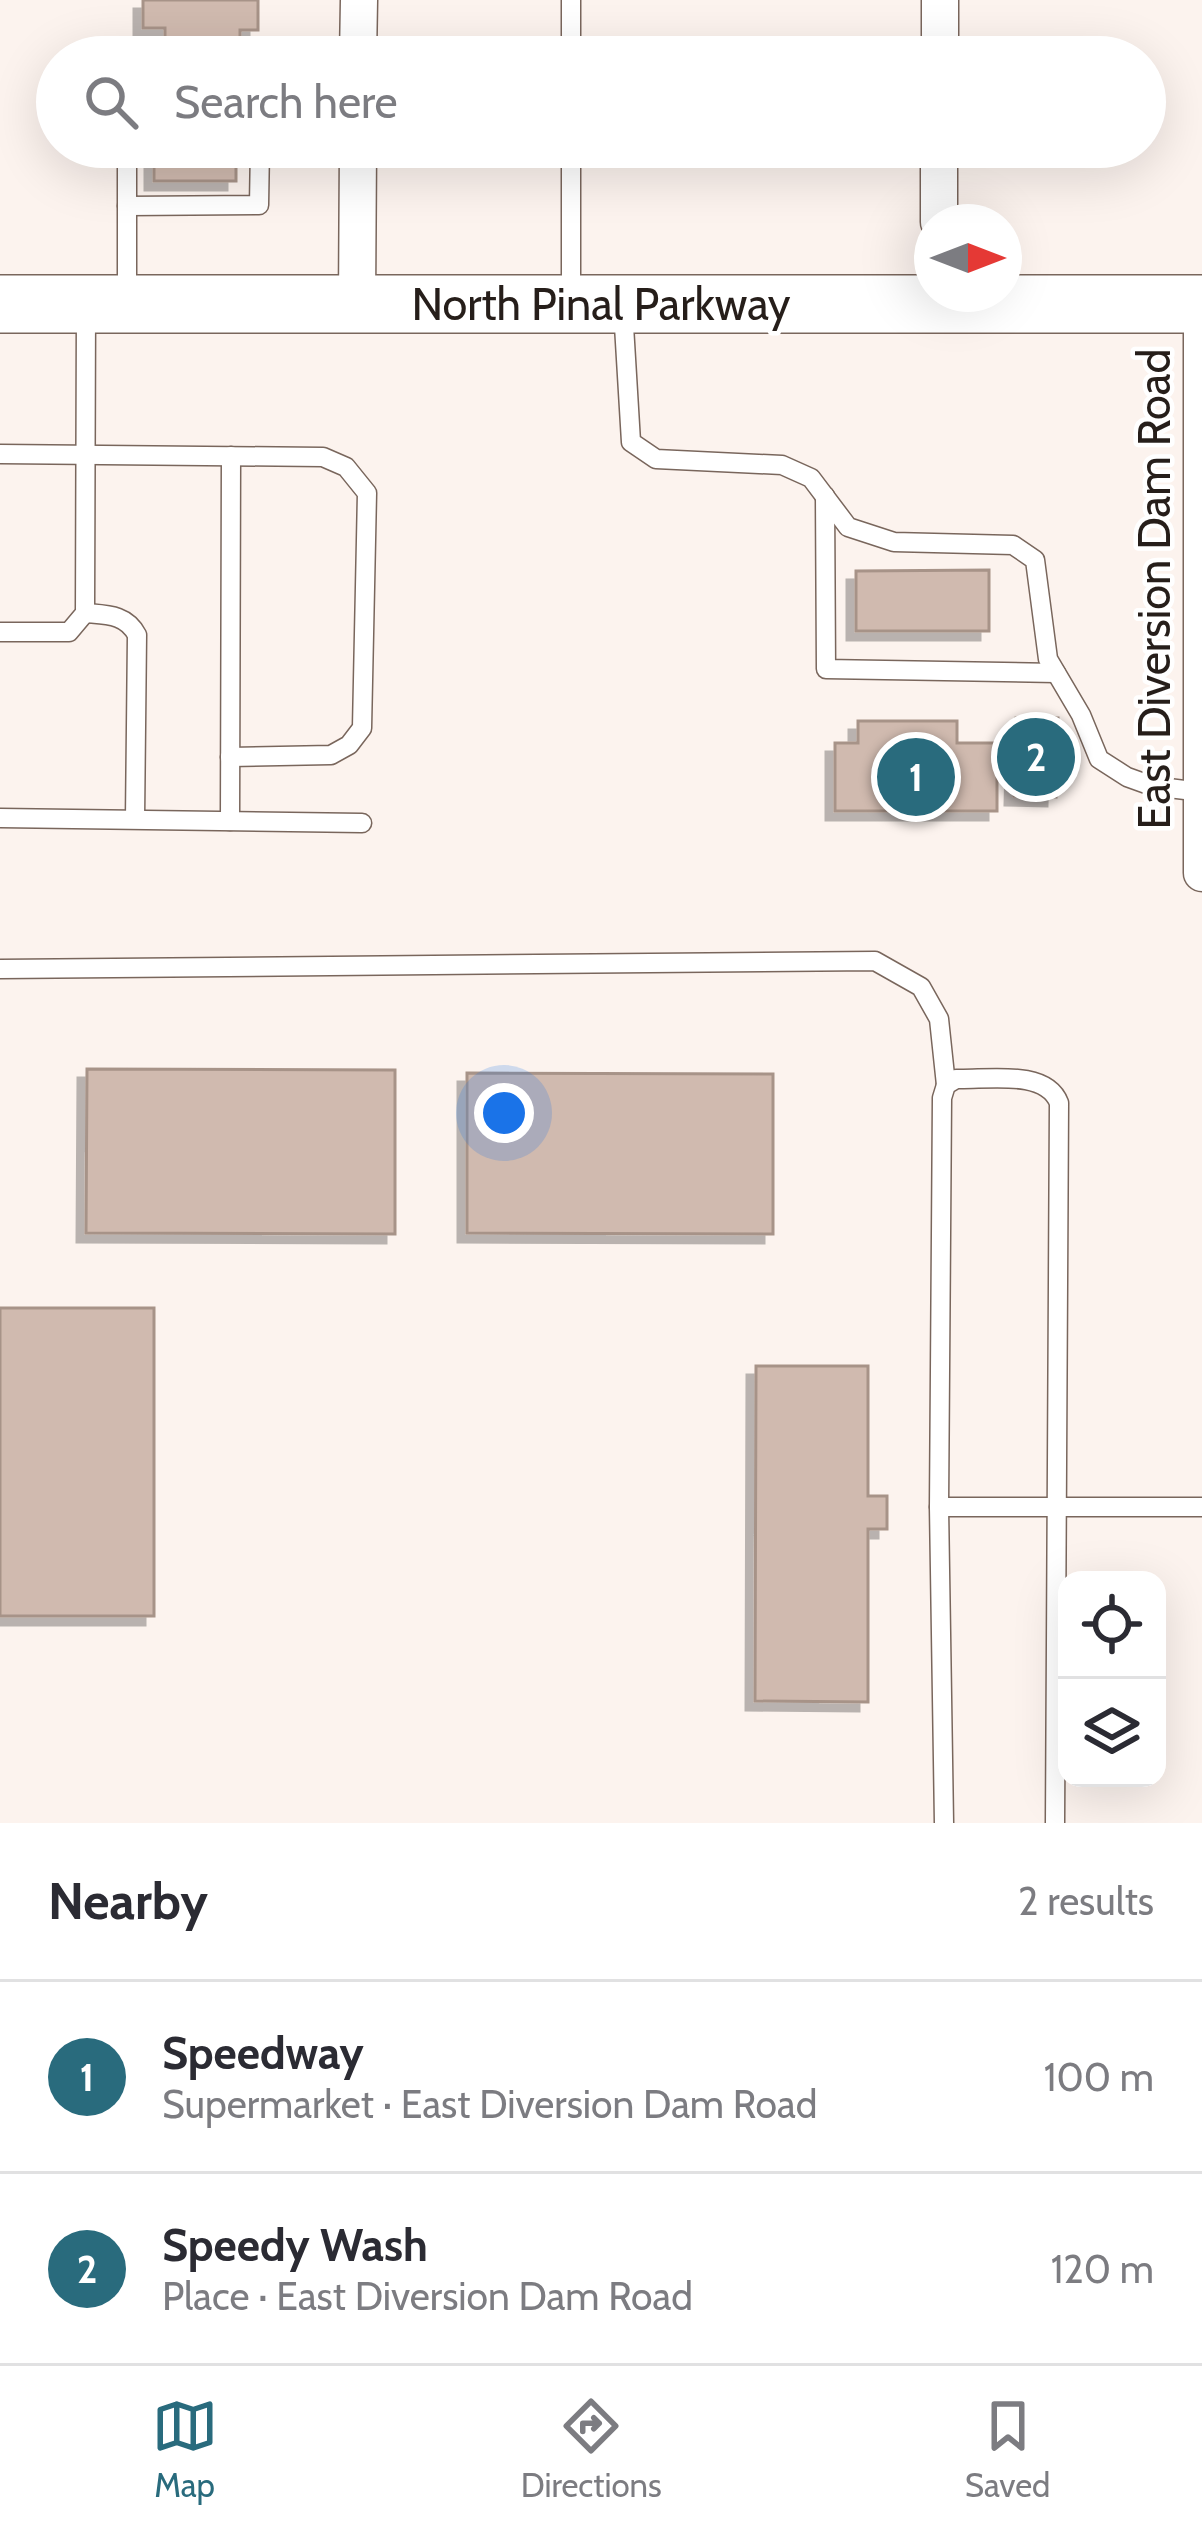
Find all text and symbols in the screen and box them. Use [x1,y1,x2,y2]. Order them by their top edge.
search box [36,36,1166,168]
icon: search [78,69,144,135]
text: Search here [174,75,398,129]
north arrow [914,204,1022,312]
street label: North Pinal Parkway [411,277,791,331]
street label: East Diversion Dam Road [1127,349,1181,829]
pin: 2 [997,712,1075,802]
pin: 1 [877,732,955,822]
your location [474,1083,534,1143]
map controls [1058,1571,1166,1787]
button: locate [1058,1571,1166,1679]
button: layers [1058,1679,1166,1787]
text: Nearby [48,1870,208,1932]
text: 2 results [1018,1877,1154,1925]
text: Speedway [162,2026,364,2080]
text: 1 [80,2053,94,2101]
text: 100 m [1044,2053,1154,2101]
text: Supermarket · East Diversion Dam Road [162,2080,817,2128]
text: Speedy Wash [162,2218,428,2272]
text: 2 [77,2245,97,2293]
text: 120 m [1051,2245,1154,2293]
text: Place · East Diversion Dam Road [162,2272,693,2320]
tab: Map [152,2393,218,2505]
tab: Directions [521,2393,662,2505]
tab: Saved [965,2393,1050,2505]

